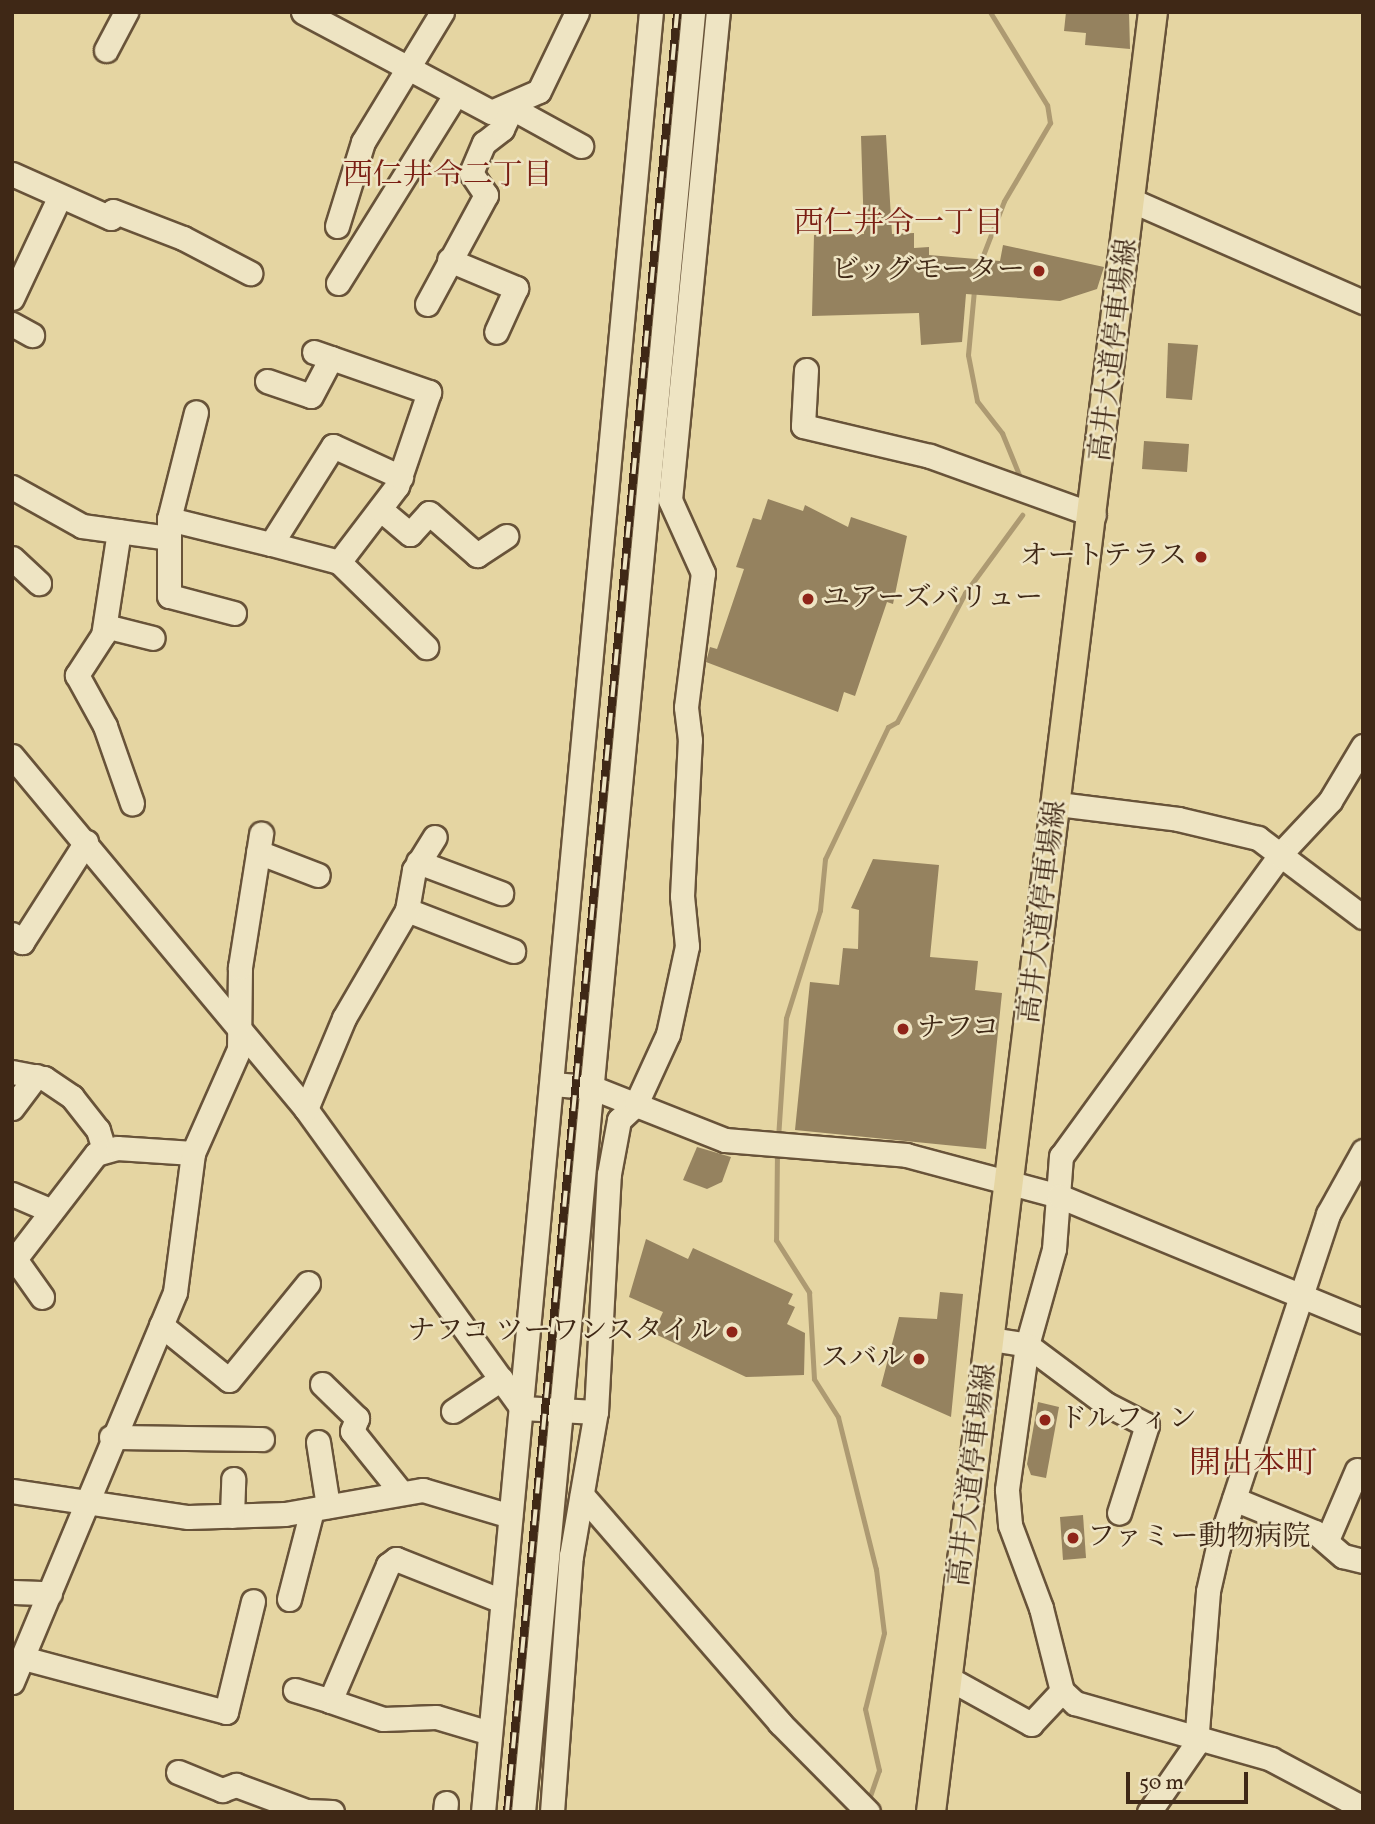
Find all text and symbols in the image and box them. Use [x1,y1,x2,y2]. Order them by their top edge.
district label: 西仁井令二丁目 [343,158,553,194]
district label: 西仁井令一丁目 [794,206,1004,242]
street label: 高井大道停車場線 [1085,237,1145,463]
place label: ビッグモーター [830,254,1025,288]
marker: ビッグモーター [1031,263,1047,279]
place label: オートテラス [1019,540,1187,574]
marker: オートテラス [1193,549,1209,565]
place label: ユアーズバリュー [822,582,1045,616]
marker: ユアーズバリュー [800,591,816,607]
street label: 高井大道停車場線 [1014,799,1074,1025]
place label: ナフコ [917,1012,1001,1046]
marker: ナフコ [895,1021,911,1037]
place label: ナフコ ツーワンスタイル [404,1315,718,1349]
marker: ナフコ ツーワンスタイル [724,1324,740,1340]
place label: スバル [821,1342,905,1376]
marker: スバル [911,1351,927,1367]
street label: 高井大道停車場線 [944,1362,1004,1588]
place label: ドルフィン [1059,1403,1199,1437]
marker: ドルフィン [1037,1412,1053,1428]
district label: 開出本町 [1189,1446,1317,1484]
place label: ファミー動物病院 [1087,1521,1311,1555]
marker: ファミー動物病院 [1065,1530,1081,1546]
scale bar [1130,1758,1252,1802]
text: 50 m [1139,1769,1184,1798]

